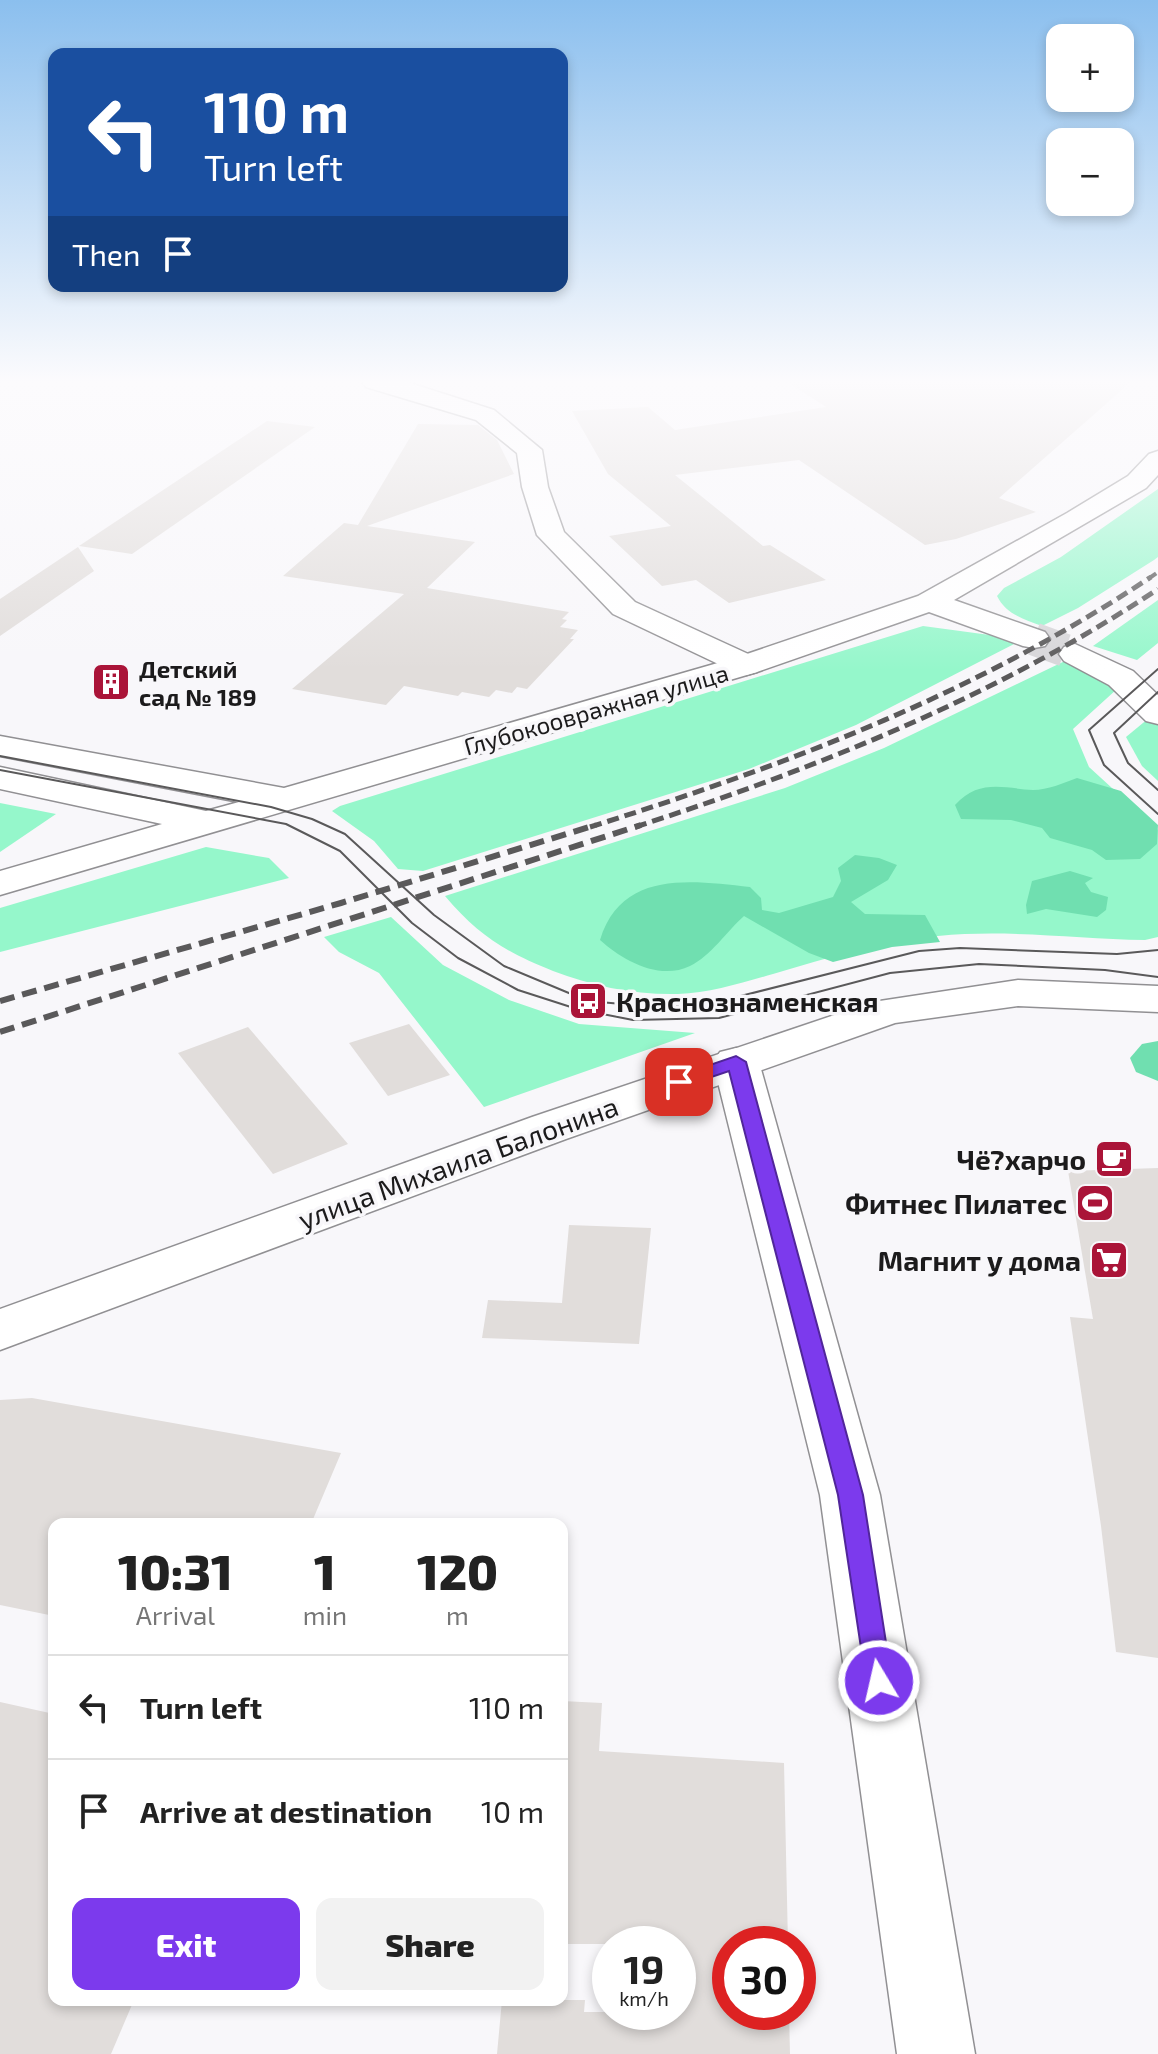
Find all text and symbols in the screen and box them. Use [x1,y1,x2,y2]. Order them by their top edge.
map controls [1046,24,1134,216]
button: + [1046,24,1134,112]
text: 110 m [204,77,349,144]
icon: left [72,80,176,184]
button: − [1046,128,1134,216]
text: Turn left [204,145,343,188]
icon: arrive [156,232,200,276]
text: Then [72,236,140,272]
place label: Детский сад № 189 [139,654,257,711]
street label: Глубокоовражная улица [460,657,732,762]
building icon: Детский сад № 189 [90,661,132,703]
bus stop icon: Краснознаменская [567,980,609,1022]
place label: Краснознаменская [616,984,879,1018]
pin [645,1048,713,1116]
icon: arrive [657,1060,701,1104]
street label: улица Михаила Балонина [293,1088,623,1236]
cafe icon: Чё?харчо [1093,1138,1135,1180]
place label: Чё?харчо [956,1142,1086,1176]
sports icon: Фитнес Пилатес [1074,1182,1116,1224]
place label: Фитнес Пилатес [845,1186,1067,1220]
supermarket icon: Магнит у дома [1088,1239,1130,1281]
place label: Магнит у дома [878,1243,1081,1277]
text: 10:31 [118,1542,233,1600]
text: 1 [314,1542,336,1600]
text: 120 [417,1542,498,1600]
text: Arrival [136,1599,215,1630]
text: min [303,1599,347,1630]
text: m [446,1599,469,1630]
position arrow [837,1639,921,1723]
icon: left [72,1685,116,1729]
text: Turn left [140,1689,262,1725]
text: 110 m [469,1689,544,1725]
icon: arrive [72,1789,116,1833]
text: Arrive at destination [140,1793,432,1829]
text: 10 m [481,1793,544,1829]
button: Exit [72,1898,300,1990]
button: Share [316,1898,544,1990]
speed limit sign: 30 [712,1926,816,2030]
text: 19 [624,1944,664,1992]
text: km/h [619,1986,669,2010]

